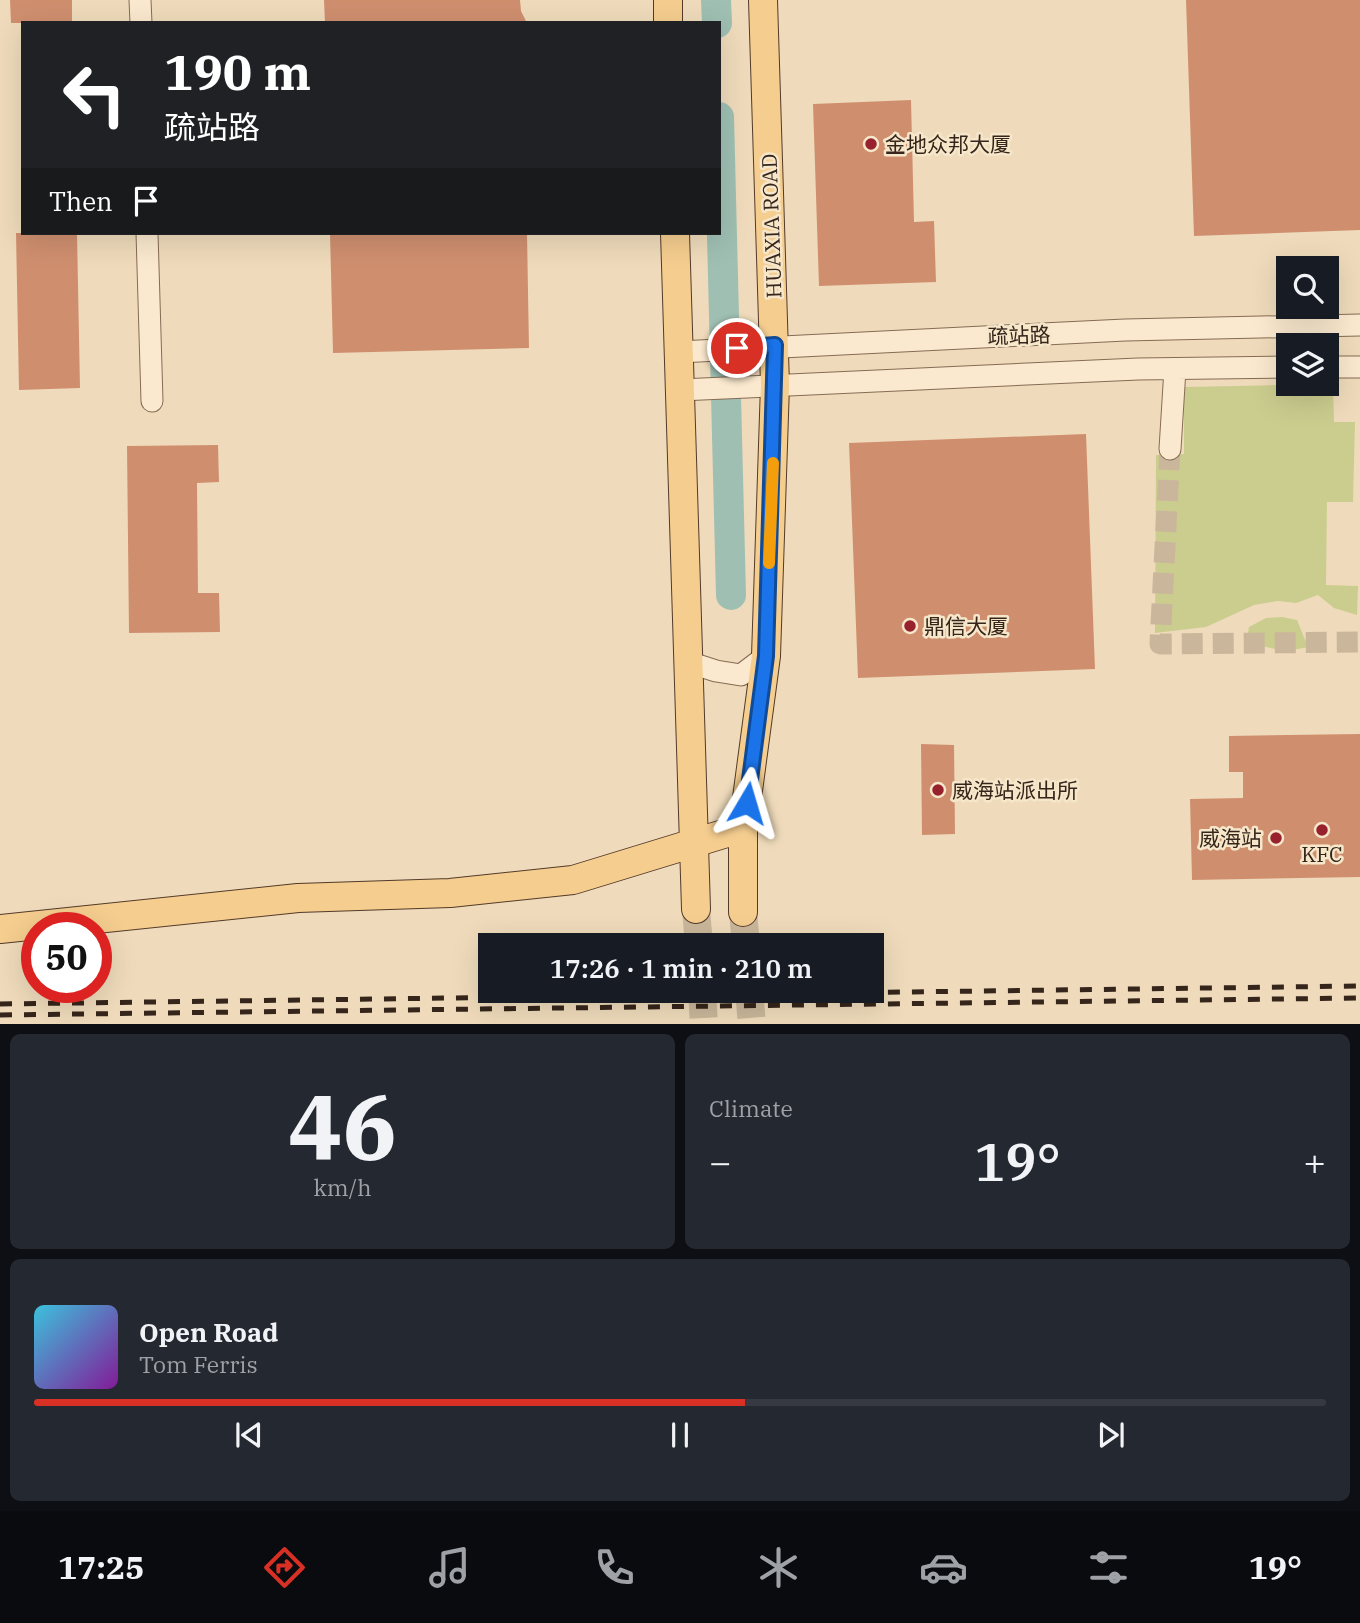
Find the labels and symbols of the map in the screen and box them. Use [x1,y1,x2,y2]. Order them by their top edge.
place label: 金地众邦大厦 [885,130,1011,158]
marker: 金地众邦大厦 [863,136,879,152]
street label: HUAXIA ROAD [754,153,788,299]
pin [707,318,767,378]
street label: 疏站路 [987,320,1051,350]
place label: 鼎信大厦 [924,612,1008,640]
marker: 鼎信大厦 [902,618,918,634]
position arrow [710,766,784,840]
place label: 威海站派出所 [952,776,1078,804]
marker: 威海站派出所 [930,782,946,798]
marker: KFC [1314,822,1330,838]
place label: 威海站 [1199,824,1262,852]
marker: 威海站 [1268,830,1284,846]
place label: KFC [1301,840,1343,868]
speed limit sign: 50 [21,912,112,1003]

